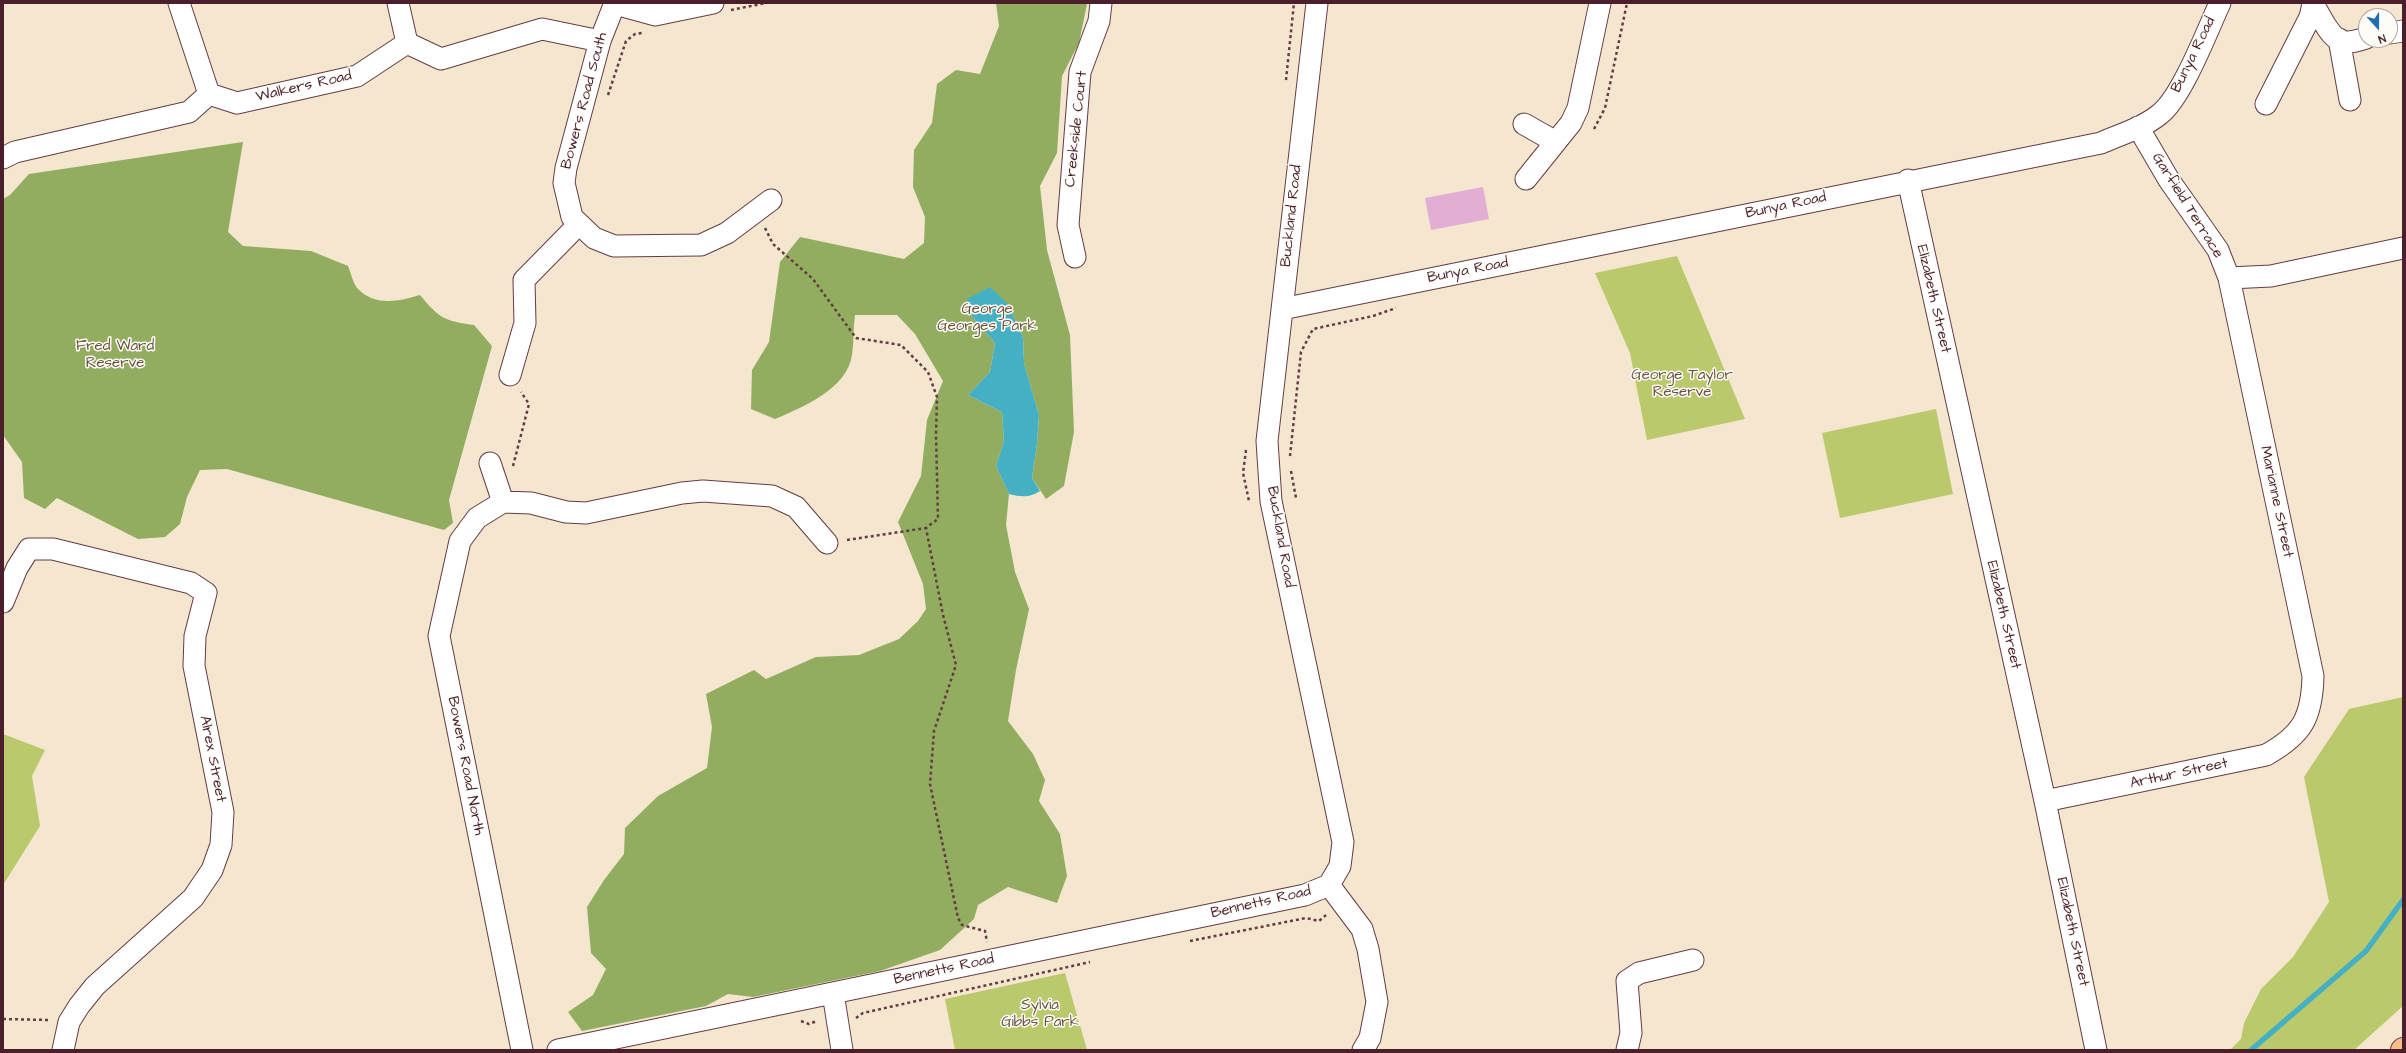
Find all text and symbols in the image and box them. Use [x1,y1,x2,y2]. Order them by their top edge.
north arrow [2358,8,2398,48]
street label: Bunya Road [2168,14,2220,96]
text: N [2376,30,2388,47]
street label: Bowers Road South [558,31,612,171]
street label: Walkers Road [254,67,354,107]
street label: Creekside Court [1062,70,1092,188]
street label: Garfield Terrace [2147,150,2227,262]
street label: Buckland Road [1278,164,1306,268]
street label: Bunya Road [1744,189,1828,223]
street label: Elizabeth Street [1912,243,1954,355]
street label: Bunya Road [1426,254,1510,288]
park label: George Georges Park [937,301,1037,336]
park label: Fred Ward Reserve [76,338,154,373]
park label: George Taylor Reserve [1631,367,1733,402]
street label: Marianne Street [2255,445,2297,559]
street label: Buckland Road [1262,485,1298,589]
street label: Elizabeth Street [1982,559,2024,671]
street label: Bowers Road North [443,695,487,837]
street label: Alrex Street [195,714,229,804]
street label: Arthur Street [2128,755,2230,793]
street label: Elizabeth Street [2052,876,2092,988]
street label: Bennetts Road [1209,883,1313,923]
street label: Bennetts Road [892,951,996,989]
park label: Sylvia Gibbs Park [1001,997,1079,1032]

